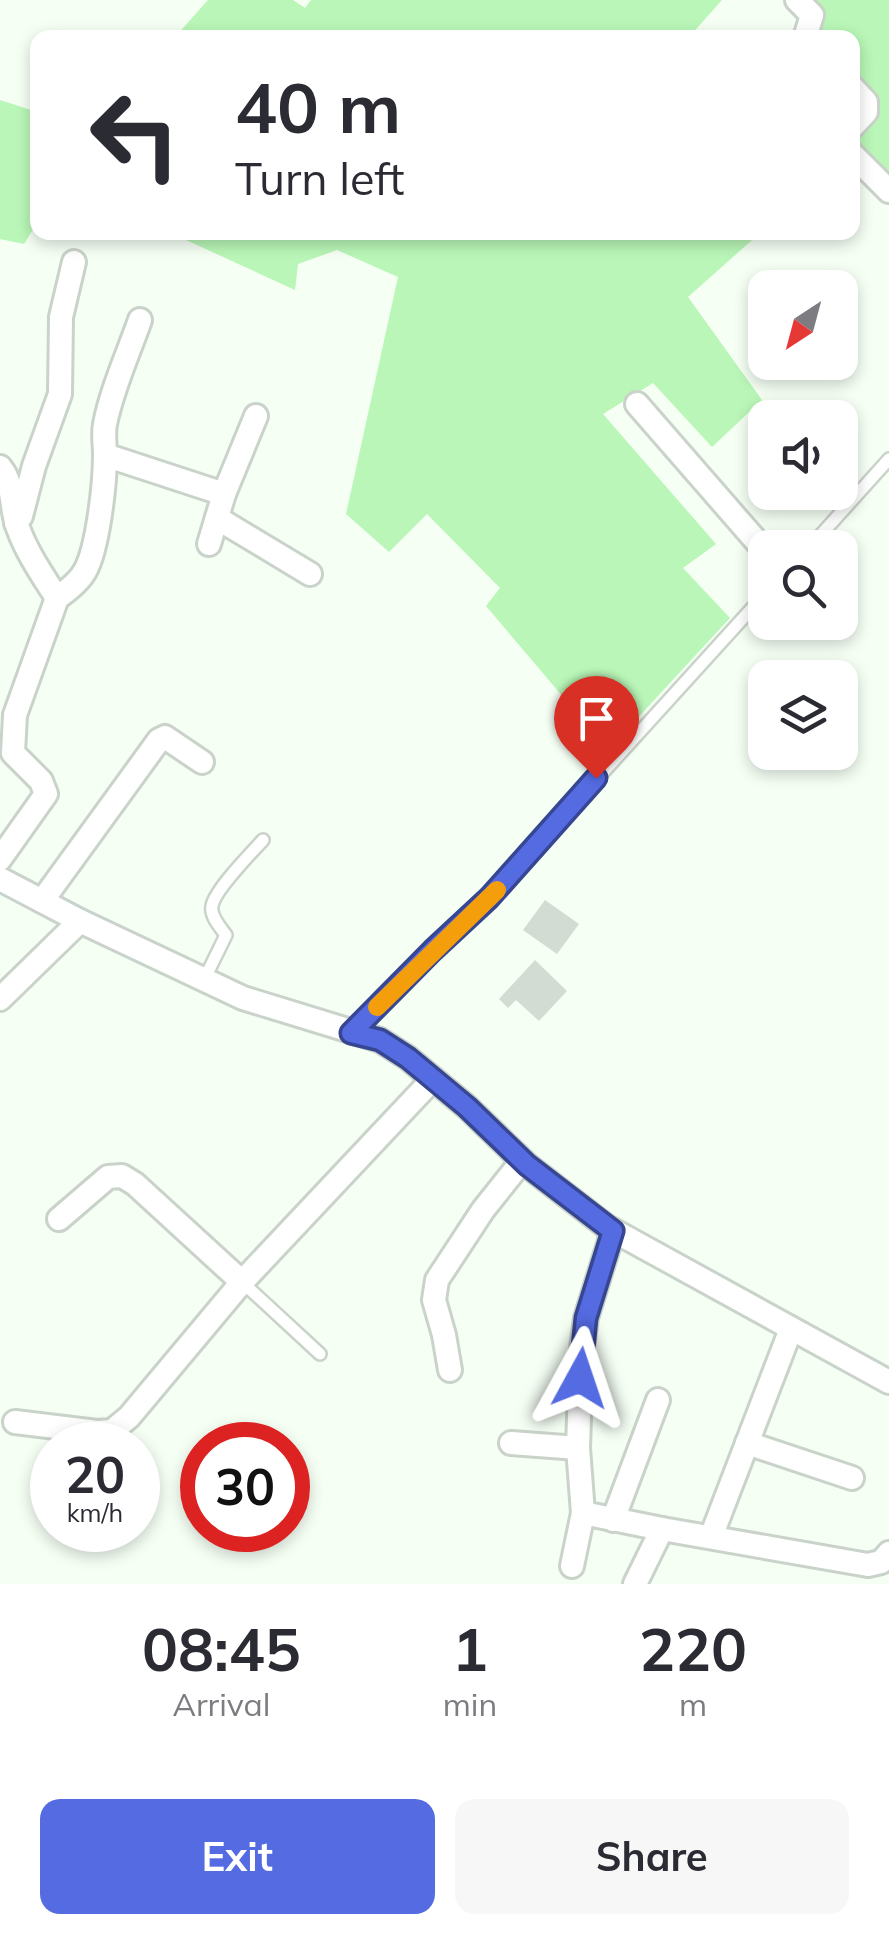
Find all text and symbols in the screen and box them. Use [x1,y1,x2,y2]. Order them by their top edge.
text: 40 m [235,63,401,151]
icon: left [70,70,200,200]
text: Turn left [235,150,404,206]
north arrow [748,270,858,380]
map controls [748,270,858,770]
button: sound [748,400,858,510]
button: search [748,530,858,640]
button: layers [748,660,858,770]
pin [554,676,639,779]
icon: arrive [569,691,624,746]
position arrow [528,1326,632,1430]
speed limit sign: 30 [180,1422,310,1552]
text: 20 [65,1443,125,1506]
text: km/h [67,1497,123,1528]
text: 08:45 [142,1611,301,1686]
text: 1 [452,1611,488,1686]
text: 220 [639,1611,747,1686]
text: Arrival [172,1684,270,1724]
text: min [443,1684,497,1724]
text: m [679,1684,707,1724]
button: Exit [40,1799,435,1914]
button: Share [455,1799,849,1914]

